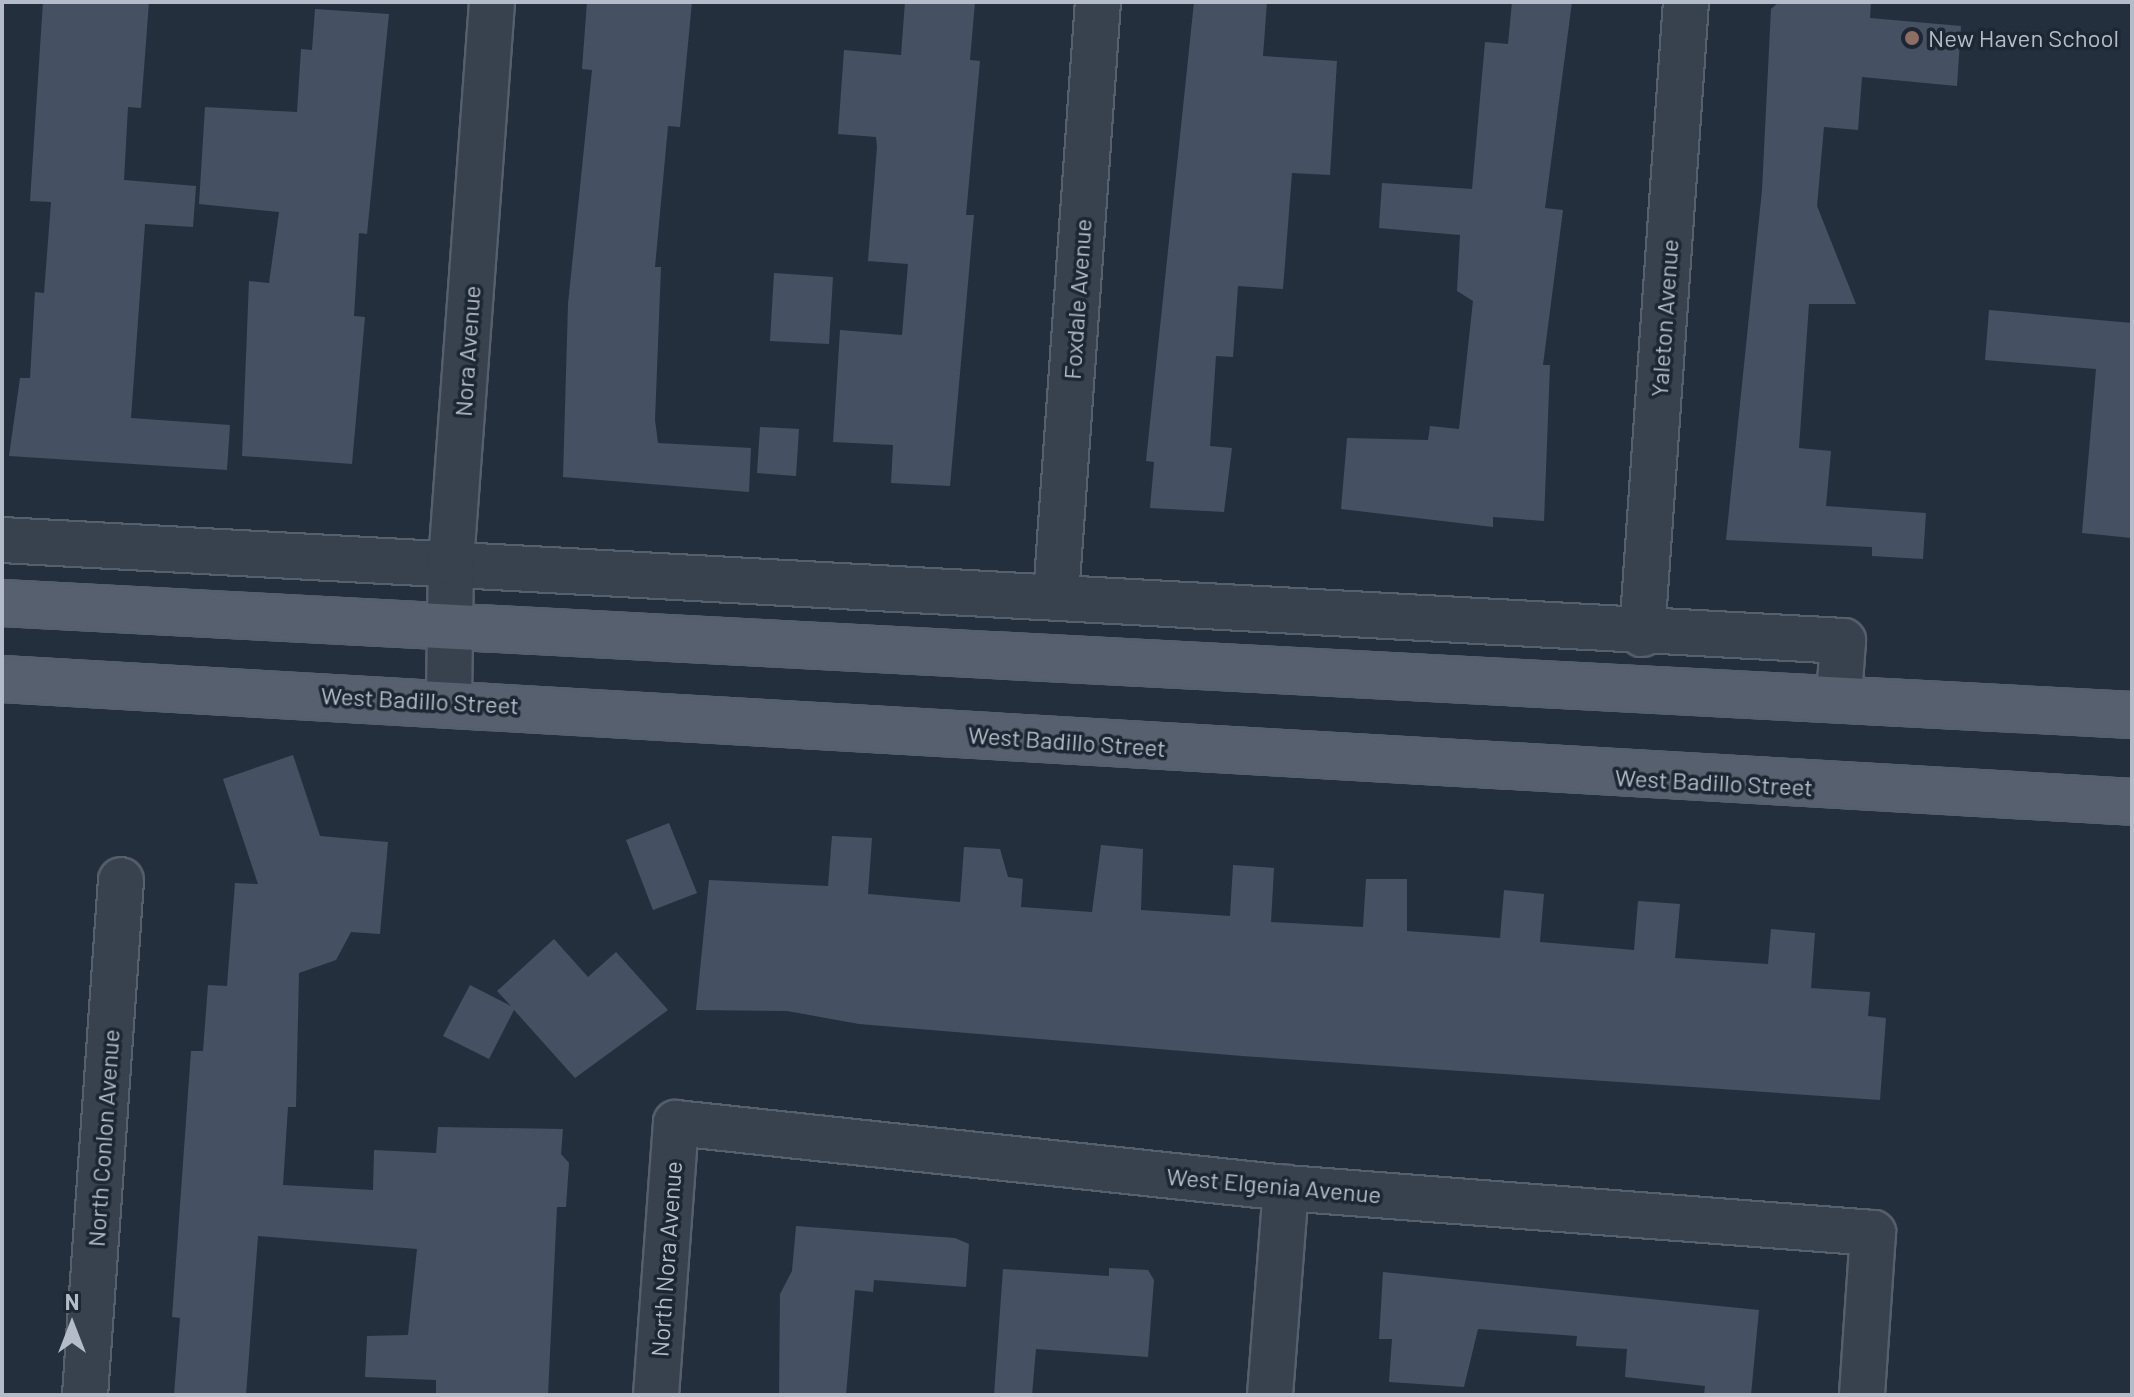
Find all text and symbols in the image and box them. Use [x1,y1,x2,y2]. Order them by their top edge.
place label: New Haven School [1928,24,2119,52]
marker: New Haven School [1903,29,1921,47]
street label: Foxdale Avenue [1057,218,1097,380]
street label: Yaleton Avenue [1644,238,1684,398]
street label: Nora Avenue [448,284,486,418]
street label: West Badillo Street [320,680,520,720]
street label: West Badillo Street [967,720,1167,762]
street label: West Badillo Street [1614,762,1814,802]
street label: North Conlon Avenue [81,1028,125,1248]
street label: North Nora Avenue [645,1160,687,1358]
street label: West Elgenia Avenue [1165,1161,1383,1209]
north arrow [32,1285,112,1365]
text: N [65,1288,79,1314]

